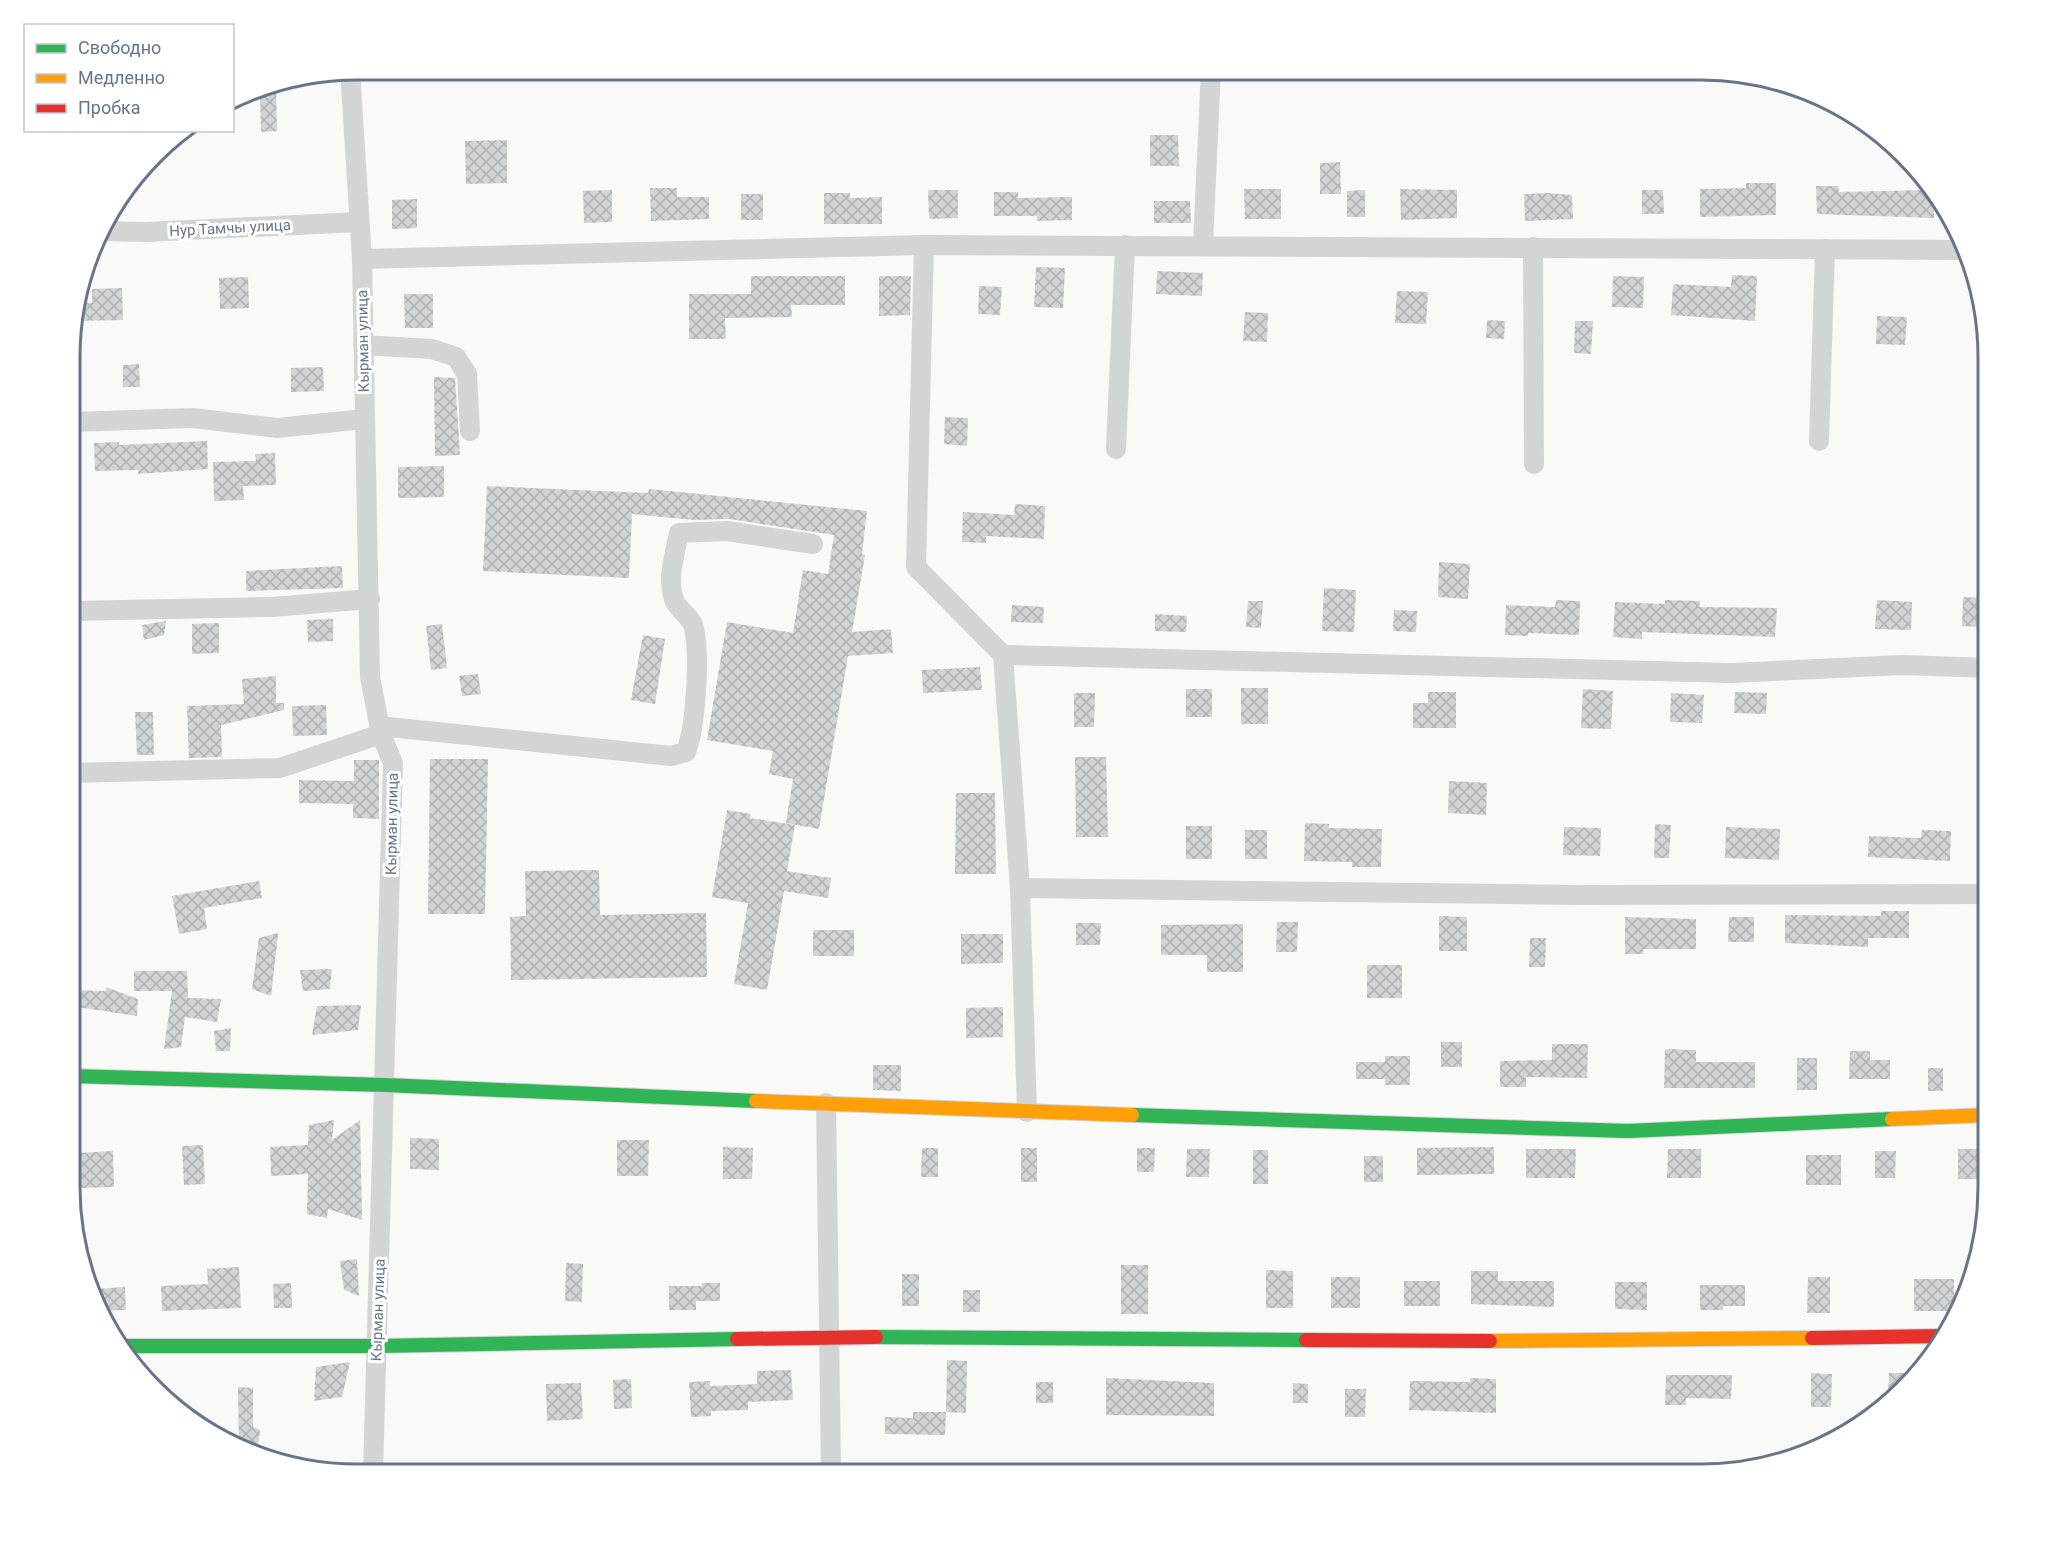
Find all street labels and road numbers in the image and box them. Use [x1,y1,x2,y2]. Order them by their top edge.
street label: Нур Тамчы улица [169,216,291,240]
street label: Кырман улица [353,290,373,392]
street label: Кырман улица [382,773,402,875]
street label: Кырман улица [367,1258,389,1362]

